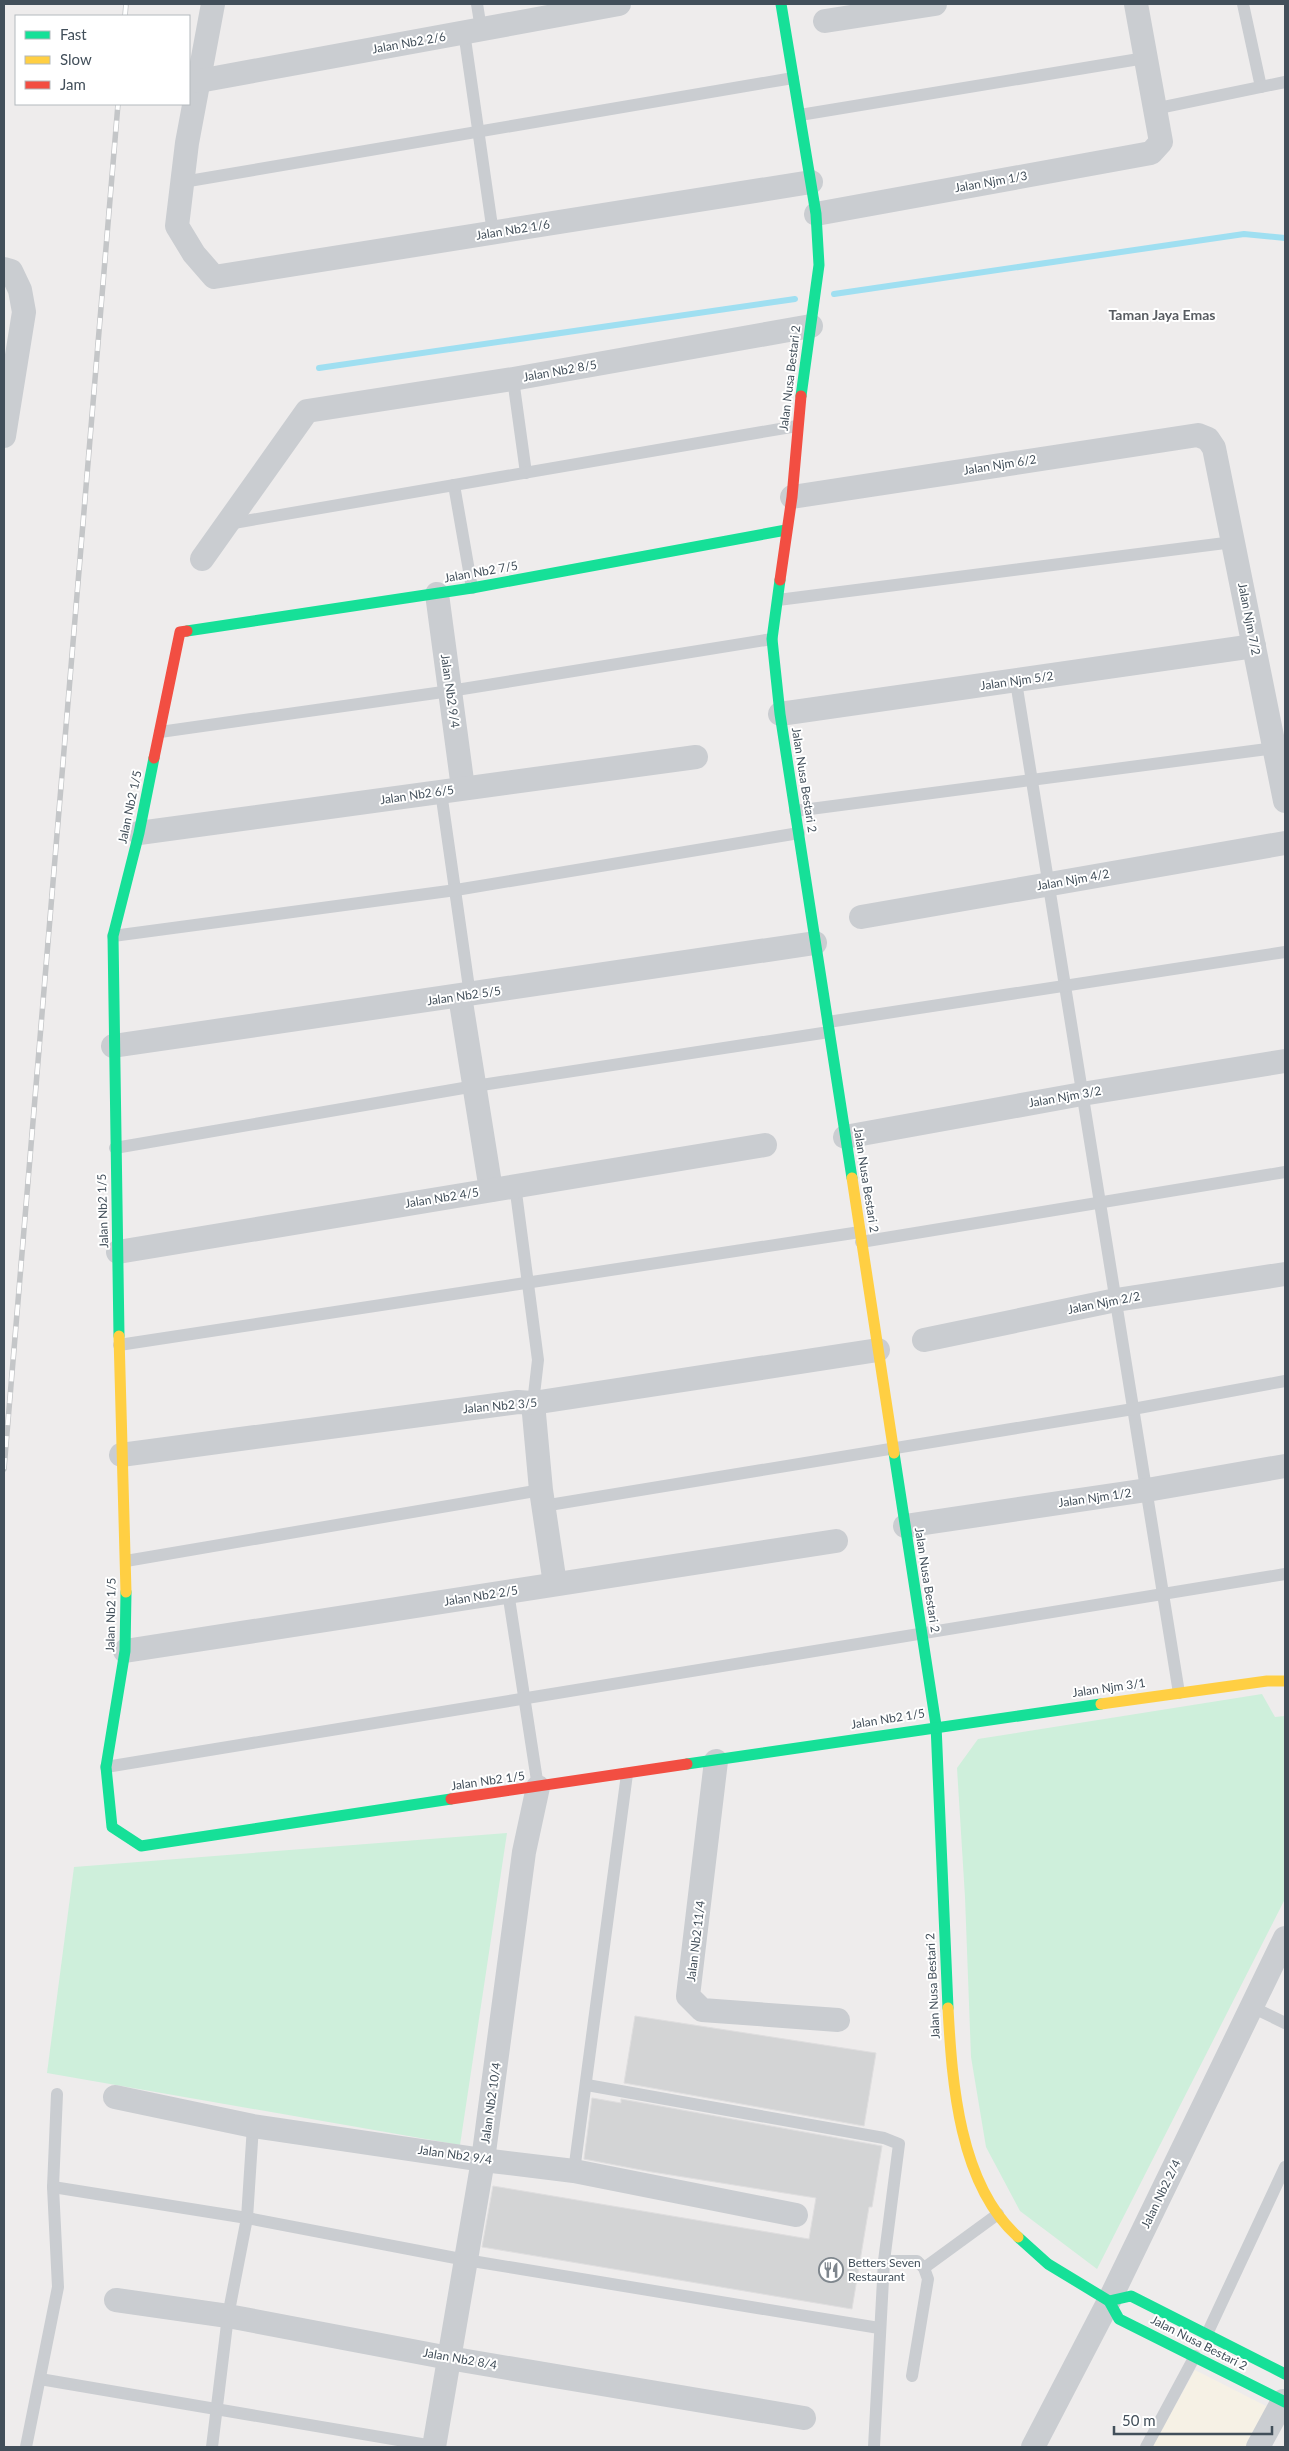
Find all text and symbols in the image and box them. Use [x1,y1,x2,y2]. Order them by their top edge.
legend [15,15,190,105]
text: Fast [60,25,87,43]
street label: Jalan Nb2 2/6 [371,29,447,56]
text: Slow [60,50,92,68]
text: Jam [60,75,86,93]
street label: Jalan Njm 1/3 [953,168,1028,195]
street label: Jalan Nb2 1/6 [475,216,551,243]
district label: Taman Jaya Emas [1109,306,1215,323]
street label: Jalan Nusa Bestari 2 [776,324,803,432]
street label: Jalan Nb2 8/5 [522,357,598,384]
street label: Jalan Njm 6/2 [962,451,1037,478]
street label: Jalan Nb2 7/5 [443,558,519,585]
street label: Jalan Njm 7/2 [1235,581,1264,656]
street label: Jalan Nb2 9/4 [438,653,463,729]
street label: Jalan Njm 5/2 [979,668,1054,693]
street label: Jalan Nusa Bestari 2 [789,726,820,834]
street label: Jalan Nb2 1/5 [114,769,145,845]
street label: Jalan Nb2 6/5 [379,782,455,807]
street label: Jalan Njm 4/2 [1035,866,1110,893]
street label: Jalan Nb2 5/5 [426,983,502,1008]
street label: Jalan Njm 3/2 [1027,1083,1102,1110]
street label: Jalan Nusa Bestari 2 [851,1126,882,1234]
street label: Jalan Nb2 1/5 [94,1173,111,1249]
street label: Jalan Nb2 4/5 [404,1184,480,1211]
street label: Jalan Njm 2/2 [1066,1288,1141,1317]
street label: Jalan Nb2 3/5 [462,1395,538,1416]
street label: Jalan Njm 1/2 [1057,1485,1132,1510]
street label: Jalan Nusa Bestari 2 [912,1526,943,1634]
street label: Jalan Nb2 1/5 [102,1578,119,1652]
street label: Jalan Nb2 2/5 [443,1582,519,1609]
street label: Jalan Njm 3/1 [1071,1675,1146,1700]
street label: Jalan Nb2 1/5 [850,1705,926,1732]
street label: Jalan Nb2 1/5 [450,1768,526,1793]
street label: Jalan Nb2 11/4 [683,1900,708,1982]
street label: Jalan Nusa Bestari 2 [922,1933,943,2039]
street label: Jalan Nb2 10/4 [477,2062,504,2144]
street label: Jalan Nb2 9/4 [417,2142,493,2167]
street label: Jalan Nb2 2/4 [1137,2157,1184,2231]
place label: Betters Seven Restaurant [848,2255,921,2284]
restaurant icon: Betters Seven Restaurant [818,2257,844,2283]
street label: Jalan Nusa Bestari 2 [1149,2312,1250,2373]
street label: Jalan Nb2 8/4 [422,2345,498,2372]
scale bar [1114,2404,1272,2436]
text: 50 m [1122,2411,1156,2429]

